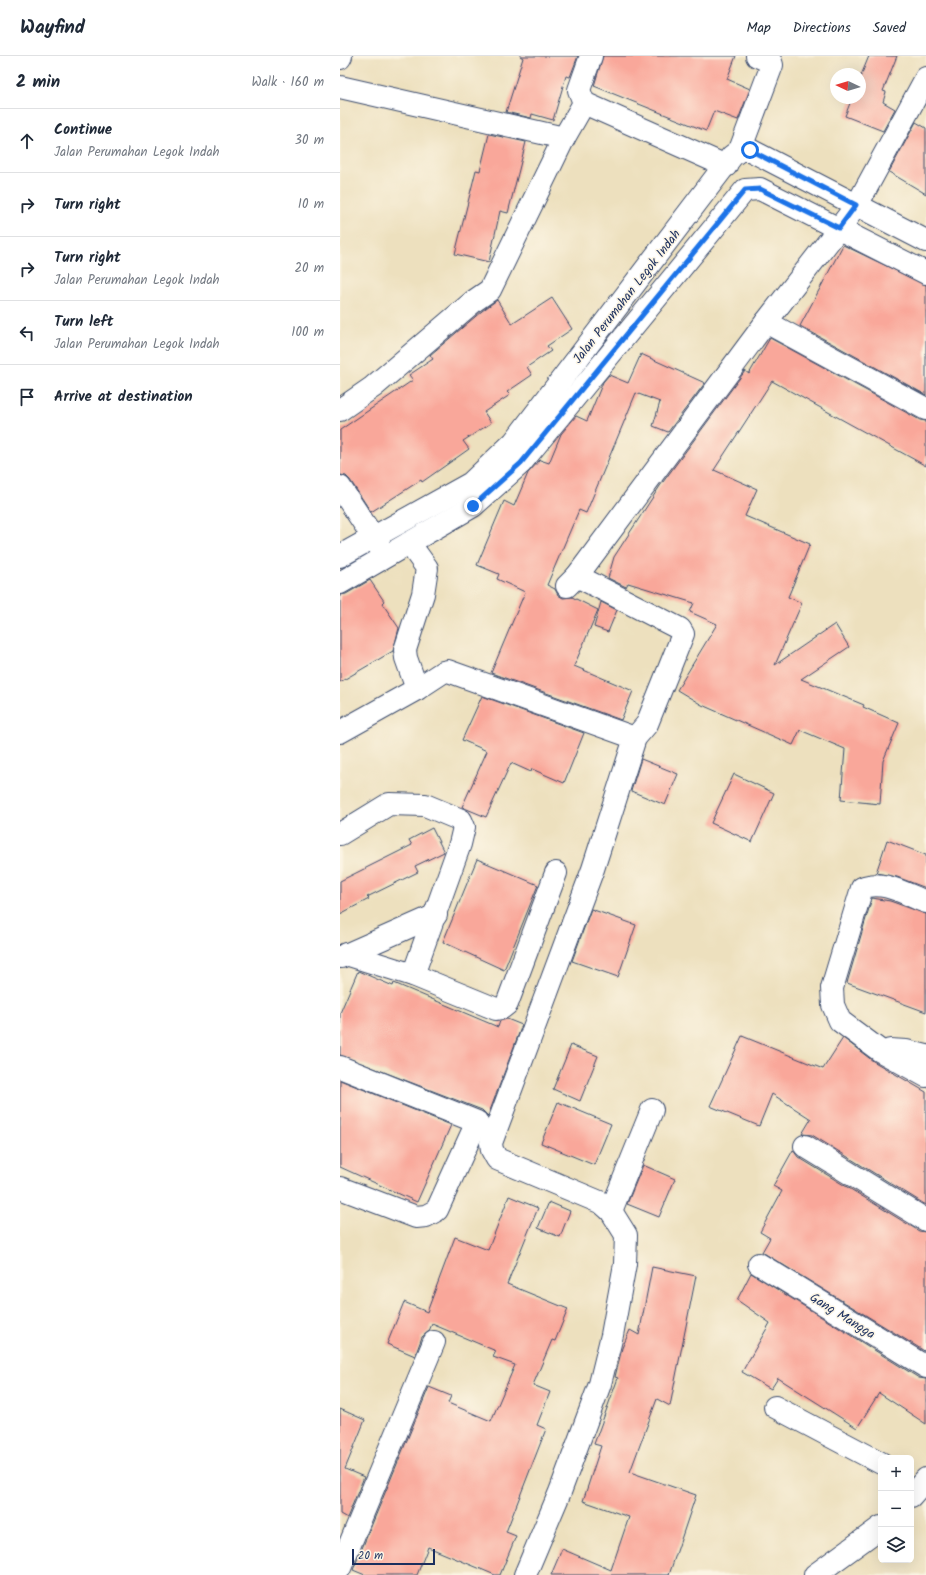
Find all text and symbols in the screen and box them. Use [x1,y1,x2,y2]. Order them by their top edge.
text: Wayfind [20,13,85,43]
text: Map [746,17,771,39]
text: Directions [793,17,851,39]
text: Saved [873,17,906,39]
north arrow [830,68,866,104]
text: 2 min [16,69,60,96]
text: Walk · 160 m [252,72,324,93]
text: Continue [54,118,112,142]
icon: ahead [16,130,38,152]
text: 30 m [295,130,324,151]
route start [741,141,759,159]
text: Jalan Perumahan Legok Indah [54,142,220,163]
text: Turn right [54,193,121,217]
icon: right [16,194,38,216]
text: 10 m [298,194,324,215]
street label: Jalan Perumahan Legok Indah [568,225,686,369]
text: Turn right [54,246,121,270]
icon: right [16,258,38,280]
text: 20 m [294,258,324,279]
text: Jalan Perumahan Legok Indah [54,270,220,291]
text: Turn left [54,310,114,334]
icon: left [16,322,38,344]
text: 100 m [291,322,324,343]
text: Jalan Perumahan Legok Indah [54,334,220,355]
text: Arrive at destination [54,385,193,409]
icon: arrive [16,386,38,408]
route end [464,497,482,515]
street label: Gang Mangga [805,1288,879,1345]
map controls [878,1455,914,1563]
button: + [878,1455,914,1491]
button: − [878,1491,914,1527]
button: layers [878,1527,914,1563]
scale bar [352,1547,435,1566]
text: 20 m [358,1547,383,1565]

